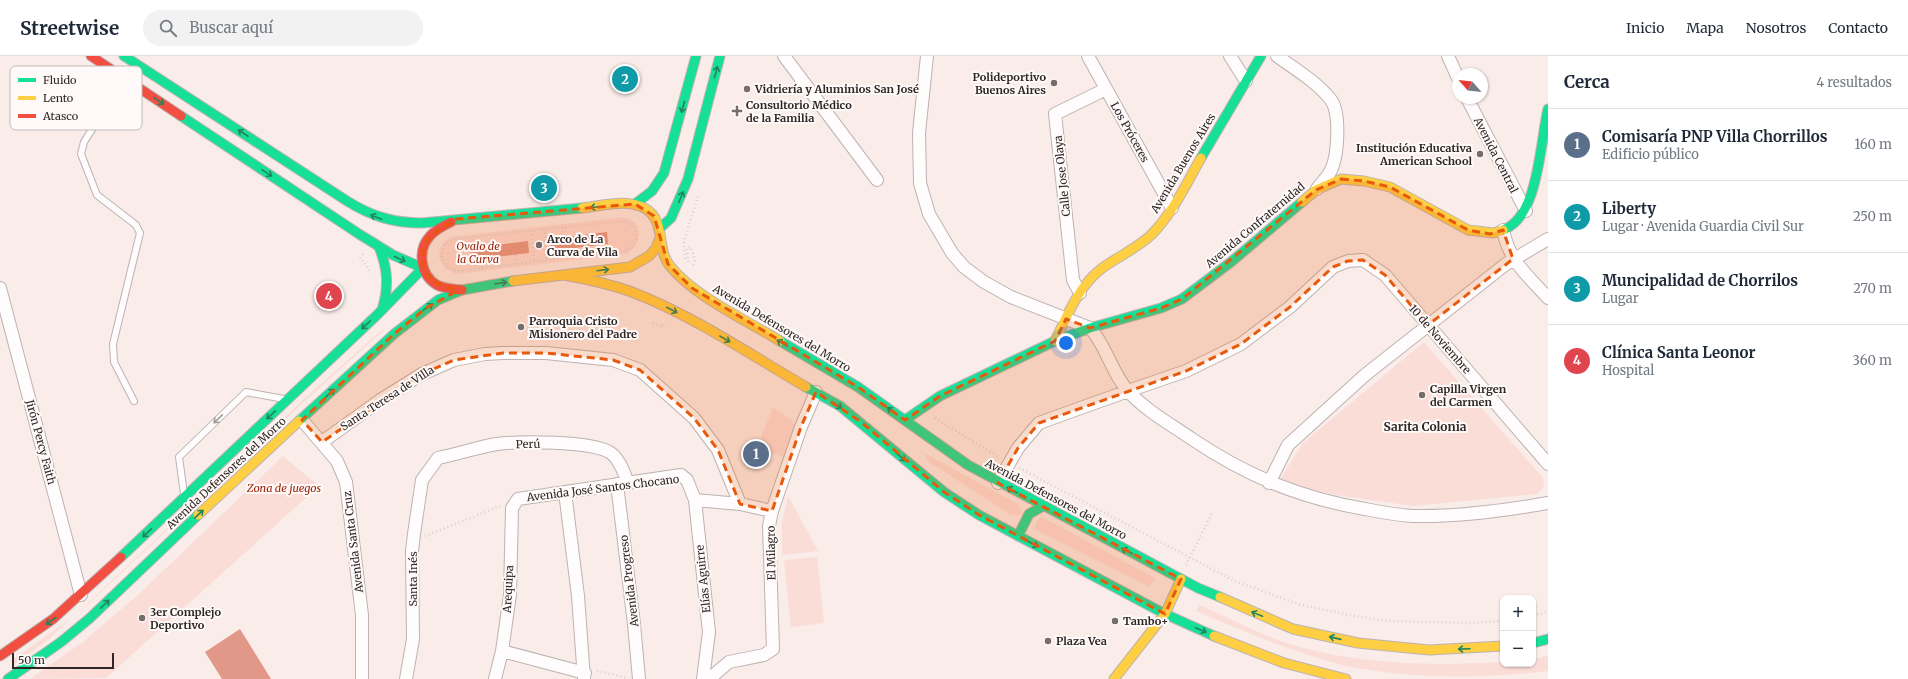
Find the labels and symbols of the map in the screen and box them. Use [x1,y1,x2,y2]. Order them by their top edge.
pin: 2 [612,64,638,94]
legend [10,66,142,130]
one-way arrow [713,66,720,79]
north arrow [1452,68,1488,104]
place label: Polideportivo Buenos Aires [973,70,1046,97]
text: Fluido [43,73,77,87]
marker: Polideportivo Buenos Aires [1049,78,1059,88]
place label: Vidriería y Aluminios San José [754,82,919,96]
marker: Vidriería y Aluminios San José [742,84,752,94]
text: Lento [43,91,74,105]
one-way arrow [153,97,164,105]
place label: Consultorio Médico de la Familia [746,98,852,125]
street label: Los Próceres [1108,99,1152,165]
one-way arrow [679,101,686,114]
marker: Consultorio Médico de la Familia [731,105,743,117]
text: Atasco [42,109,79,123]
street label: Avenida Buenos Aires [1147,111,1218,216]
street label: Avenida Central [1470,114,1521,196]
one-way arrow [237,129,248,137]
street label: Calle Jose Olaya [1051,135,1073,217]
place label: Institución Educativa American School [1356,141,1472,168]
marker: Institución Educativa American School [1475,149,1485,159]
one-way arrow [261,169,272,177]
pin: 3 [531,173,557,203]
street label: Avenida Confraternidad [1202,179,1308,271]
one-way arrow [677,192,685,204]
one-way arrow [590,203,603,210]
one-way arrow [371,212,383,220]
place label: Arco de La Curva de Vila [546,232,618,259]
park label: Ovalo de la Curva [456,239,500,266]
marker: Arco de La Curva de Vila [534,240,544,250]
one-way arrow [393,256,405,263]
one-way arrow [596,266,609,274]
one-way arrow [494,279,507,287]
pin: 4 [316,281,342,311]
street label: Avenida Defensores del Morro [710,281,854,375]
street label: 10 de Noviembre [1406,301,1474,377]
one-way arrow [422,303,433,311]
one-way arrow [666,307,678,314]
place label: Parroquia Cristo Misionero del Padre [529,314,637,341]
one-way arrow [361,321,371,330]
marker: Parroquia Cristo Misionero del Padre [516,322,526,332]
your location [1056,333,1076,353]
one-way arrow [719,336,731,344]
one-way arrow [776,338,788,346]
street label: Santa Teresa de Villa [338,362,437,434]
place label: Capilla Virgen del Carmen [1430,382,1507,409]
one-way arrow [325,388,335,397]
marker: Capilla Virgen del Carmen [1417,390,1427,400]
street label: Jirón Percy Faith [23,397,59,487]
one-way arrow [831,401,842,409]
one-way arrow [887,407,898,415]
one-way arrow [266,410,276,419]
street label: Avenida Defensores del Morro [163,414,289,533]
one-way arrow [213,414,223,424]
district label: Sarita Colonia [1384,419,1467,434]
street label: Perú [516,437,540,451]
pin: 1 [743,439,769,469]
one-way arrow [896,452,906,461]
street label: Avenida Defensores del Morro [982,455,1130,543]
street label: Avenida José Santos Chocano [525,472,681,504]
park label: Zona de juegos [246,481,322,495]
one-way arrow [1007,486,1019,493]
street label: Avenida Santa Cruz [340,490,366,595]
one-way arrow [194,509,204,519]
street label: El Milagro [764,525,778,580]
one-way arrow [142,528,152,537]
street label: Avenida Progreso [616,534,642,629]
one-way arrow [1026,540,1038,548]
street label: Elías Aguirre [692,544,714,614]
one-way arrow [1122,547,1134,554]
street label: Santa Inés [406,551,420,607]
street label: Arequipa [500,565,516,614]
one-way arrow [100,599,110,609]
place label: 3er Complejo Deportivo [150,605,221,632]
one-way arrow [1251,610,1263,618]
marker: 3er Complejo Deportivo [137,613,147,623]
place label: Tambo+ [1123,614,1168,628]
marker: Tambo+ [1110,616,1120,626]
one-way arrow [45,617,56,625]
one-way arrow [1194,626,1206,634]
place label: Plaza Vea [1056,634,1107,648]
one-way arrow [1329,634,1342,642]
marker: Plaza Vea [1043,636,1053,646]
one-way arrow [1458,646,1471,653]
scale bar [12,651,114,670]

